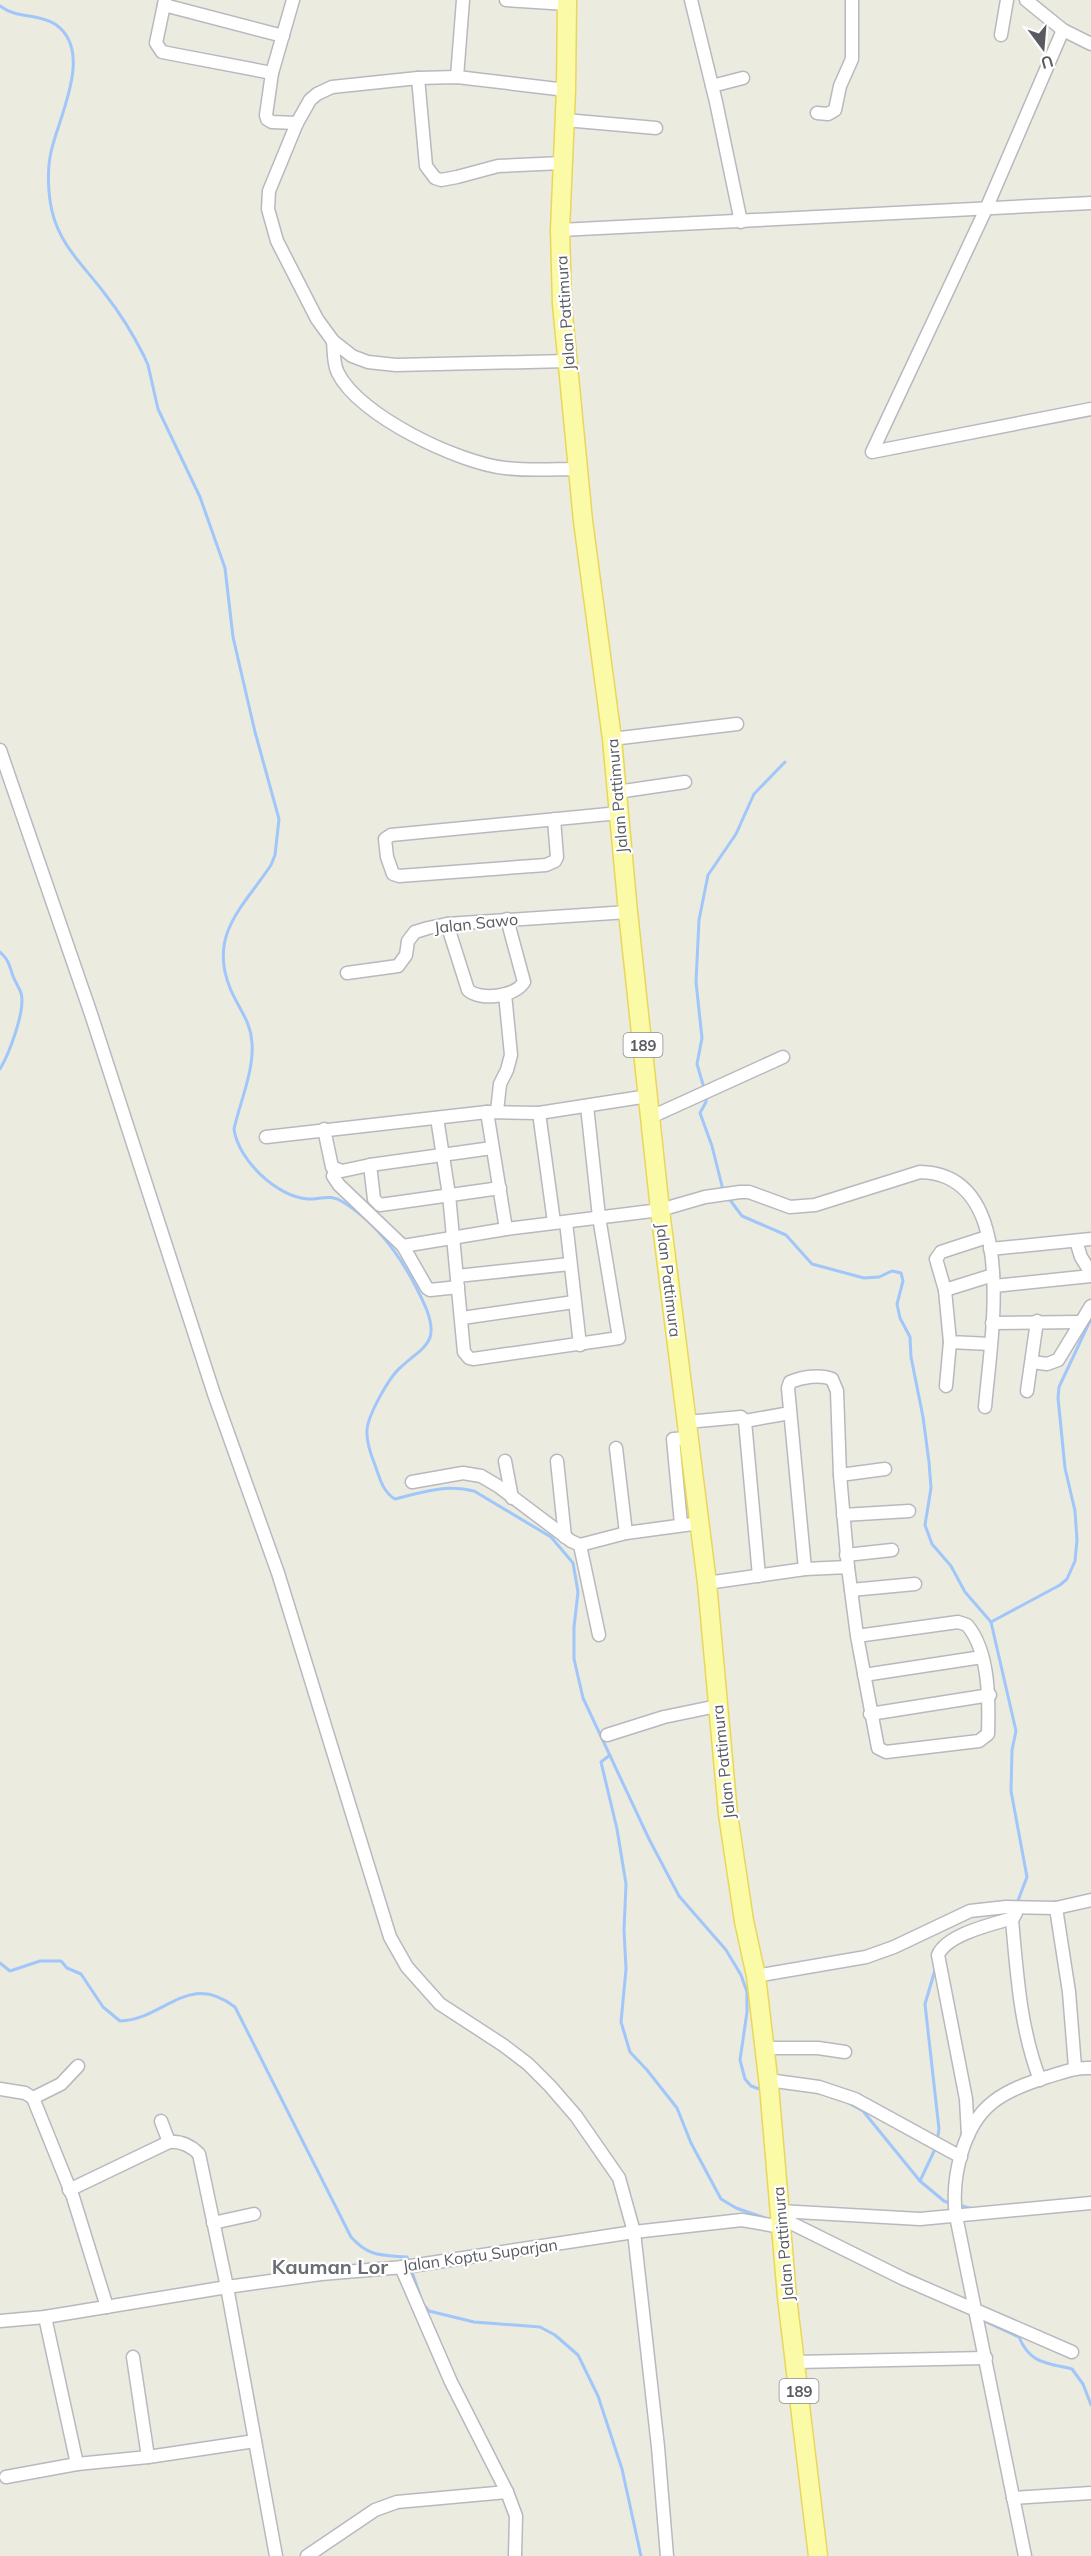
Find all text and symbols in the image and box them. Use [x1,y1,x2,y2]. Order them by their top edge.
north arrow [1013,18,1073,78]
text: U [1039,51,1056,74]
street label: Jalan Pattimura [551,255,579,371]
street label: Jalan Pattimura [602,738,632,854]
street label: Jalan Sawo [433,909,519,937]
road number: 189 [624,1033,662,1057]
street label: Jalan Pattimura [652,1222,686,1338]
street label: Jalan Pattimura [707,1704,739,1820]
street label: Jalan Pattimura [768,2186,798,2302]
street label: Jalan Koptu Suparjan [401,2234,559,2276]
district label: Kauman Lor [272,2254,388,2279]
road number: 189 [780,2379,818,2403]

